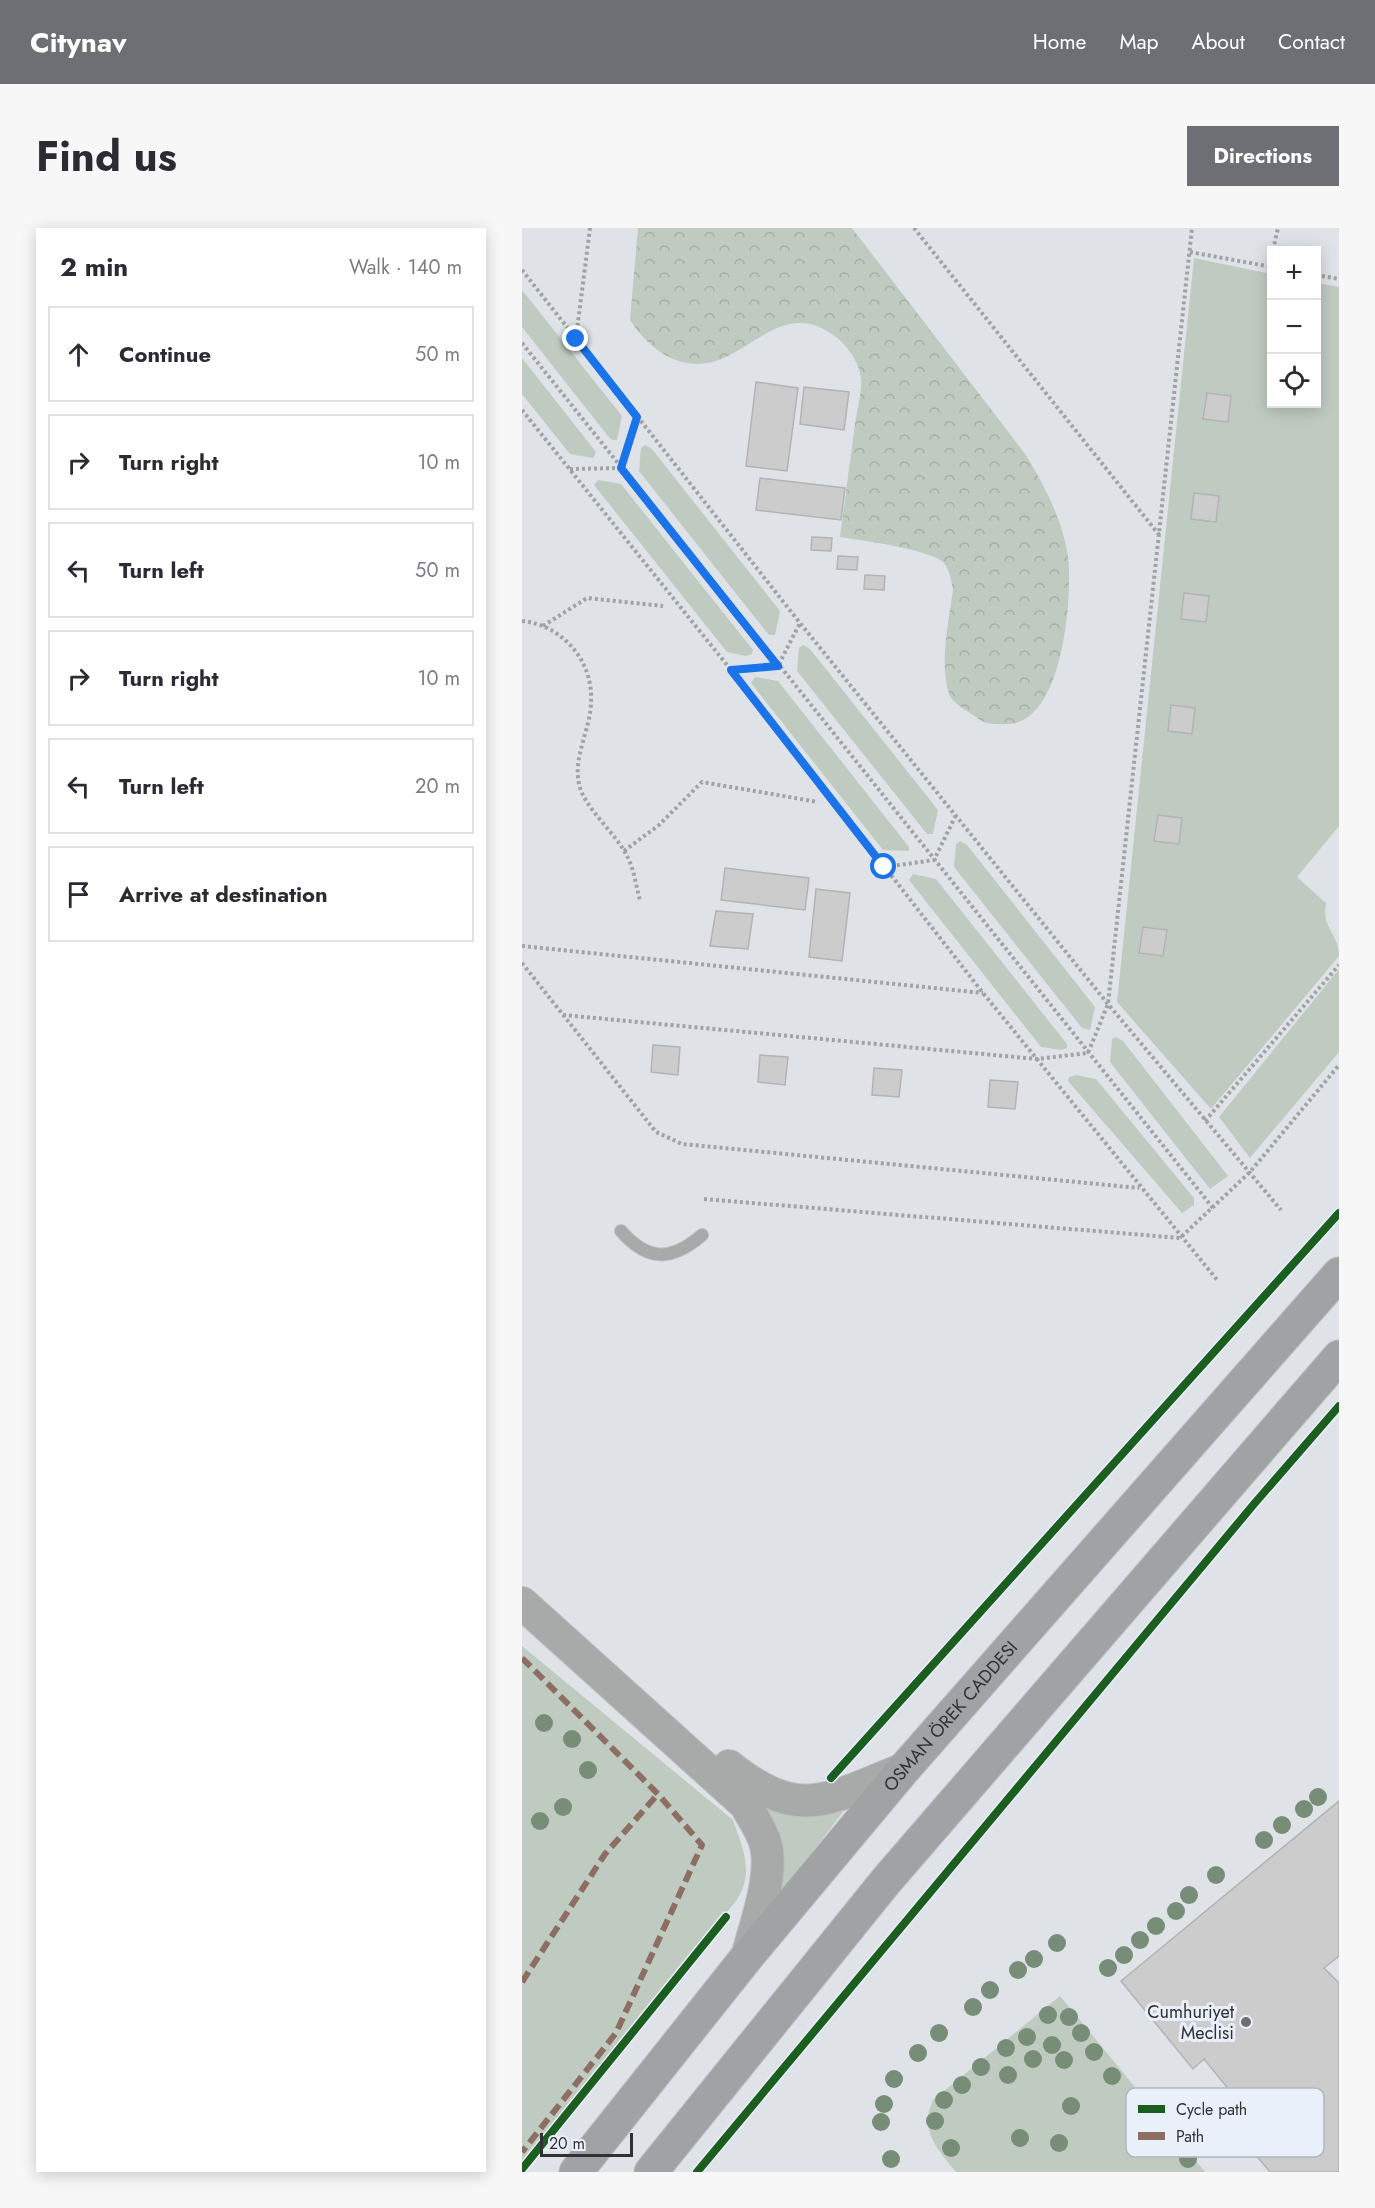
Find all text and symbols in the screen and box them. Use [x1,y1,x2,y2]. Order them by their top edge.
text: Citynav [30,22,127,63]
text: Home [1033,27,1086,57]
text: Map [1119,27,1159,57]
text: About [1192,27,1245,57]
text: Contact [1278,27,1345,57]
text: Find us [36,126,177,187]
button: Directions [1187,126,1339,186]
map controls [1267,246,1321,408]
button: + [1267,246,1321,300]
text: 2 min [60,248,128,286]
text: Walk · 140 m [349,253,462,282]
button: − [1267,300,1321,354]
route end [562,325,588,351]
icon: ahead [62,338,95,371]
text: Continue [119,338,211,370]
text: 50 m [415,340,460,369]
button: locate [1267,354,1321,408]
icon: right [62,446,95,479]
text: Turn right [119,446,219,478]
text: 10 m [417,448,460,477]
icon: left [62,554,95,587]
text: Turn left [119,554,204,586]
text: 50 m [415,556,460,585]
icon: right [62,662,95,695]
text: Turn right [119,662,219,694]
text: 10 m [417,664,460,693]
icon: left [62,770,95,803]
text: Turn left [119,770,204,802]
text: 20 m [415,772,460,801]
route start [870,853,896,879]
icon: arrive [62,878,95,911]
text: Arrive at destination [119,878,328,910]
street label: OSMAN ÖREK CADDESI [877,1635,1024,1797]
place label: Cumhuriyet Meclisi [1147,1999,1235,2046]
marker: Cumhuriyet Meclisi [1239,2015,1253,2029]
legend [1126,2088,1324,2157]
text: Cycle path [1176,2098,1247,2121]
text: Path [1176,2125,1204,2148]
scale bar [540,2130,633,2158]
text: 20 m [549,2132,585,2155]

